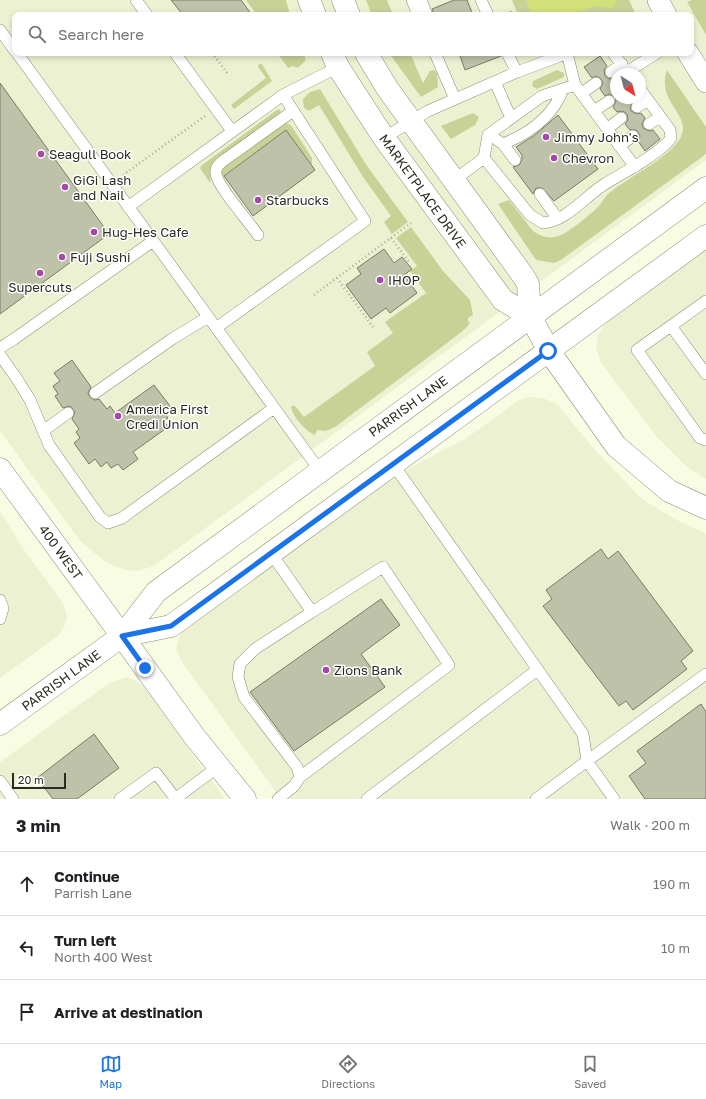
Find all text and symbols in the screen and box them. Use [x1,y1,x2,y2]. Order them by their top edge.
search box [12,12,694,56]
icon: search [26,23,48,45]
text: Search here [58,25,144,43]
north arrow [610,68,646,104]
place label: Jimmy John's [554,129,639,145]
street label: MARKETPLACE DRIVE [376,131,470,251]
marker: Jimmy John's [541,132,551,142]
place label: Seagull Book [49,146,132,162]
marker: Seagull Book [36,149,46,159]
place label: Chevron [562,150,614,166]
marker: Chevron [549,153,559,163]
place label: GiGi Lash and Nail [73,172,131,203]
marker: GiGi Lash and Nail [60,182,70,192]
place label: Starbucks [266,192,329,208]
marker: Starbucks [253,195,263,205]
place label: Hug-Hes Cafe [102,224,189,240]
marker: Hug-Hes Cafe [89,227,99,237]
place label: Fuji Sushi [70,249,130,265]
marker: Fuji Sushi [57,252,67,262]
marker: Supercuts [35,268,45,278]
place label: IHOP [388,272,420,288]
marker: IHOP [375,275,385,285]
place label: Supercuts [8,279,72,295]
route start [539,342,557,360]
street label: PARRISH LANE [365,372,451,440]
place label: America First Credi Union [126,401,208,432]
marker: America First Credi Union [113,411,123,421]
street label: 400 WEST [36,521,86,583]
street label: PARRISH LANE [18,646,104,714]
route end [136,659,154,677]
place label: Zions Bank [334,662,403,678]
marker: Zions Bank [321,665,331,675]
scale bar [12,771,66,790]
text: 20 m [18,773,44,786]
text: 3 min [16,815,60,836]
text: Walk · 200 m [610,817,690,833]
text: Continue [54,867,120,885]
icon: ahead [16,873,38,895]
text: 190 m [653,876,690,892]
text: Parrish Lane [54,885,132,901]
text: Turn left [54,931,116,949]
icon: left [16,937,38,959]
text: 10 m [661,940,690,956]
text: North 400 West [54,949,152,965]
icon: arrive [16,1001,38,1023]
text: Arrive at destination [54,1003,203,1021]
tab: Map [100,1053,122,1090]
tab: Directions [321,1053,375,1090]
tab: Saved [574,1053,606,1090]

